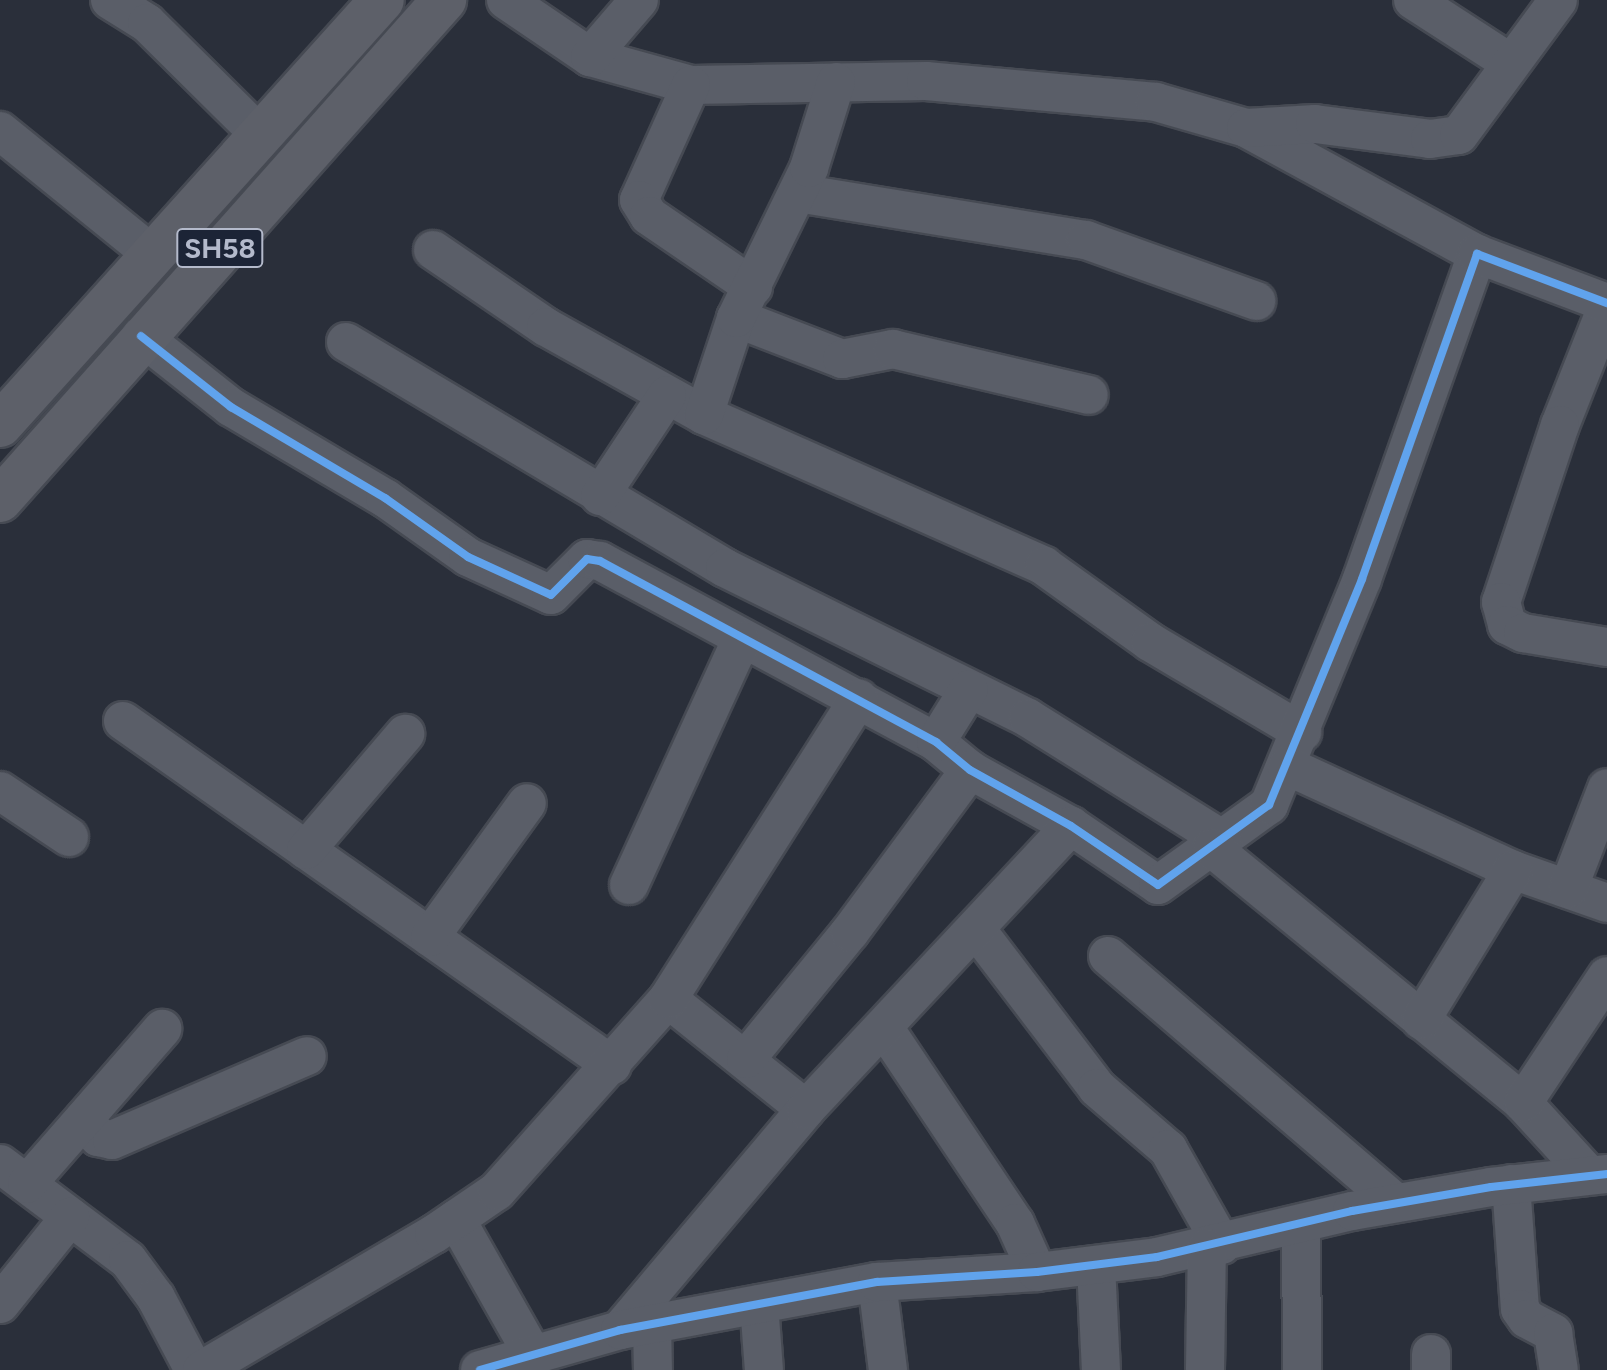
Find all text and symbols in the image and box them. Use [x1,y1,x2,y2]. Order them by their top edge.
road number: SH58 [176,224,264,272]

